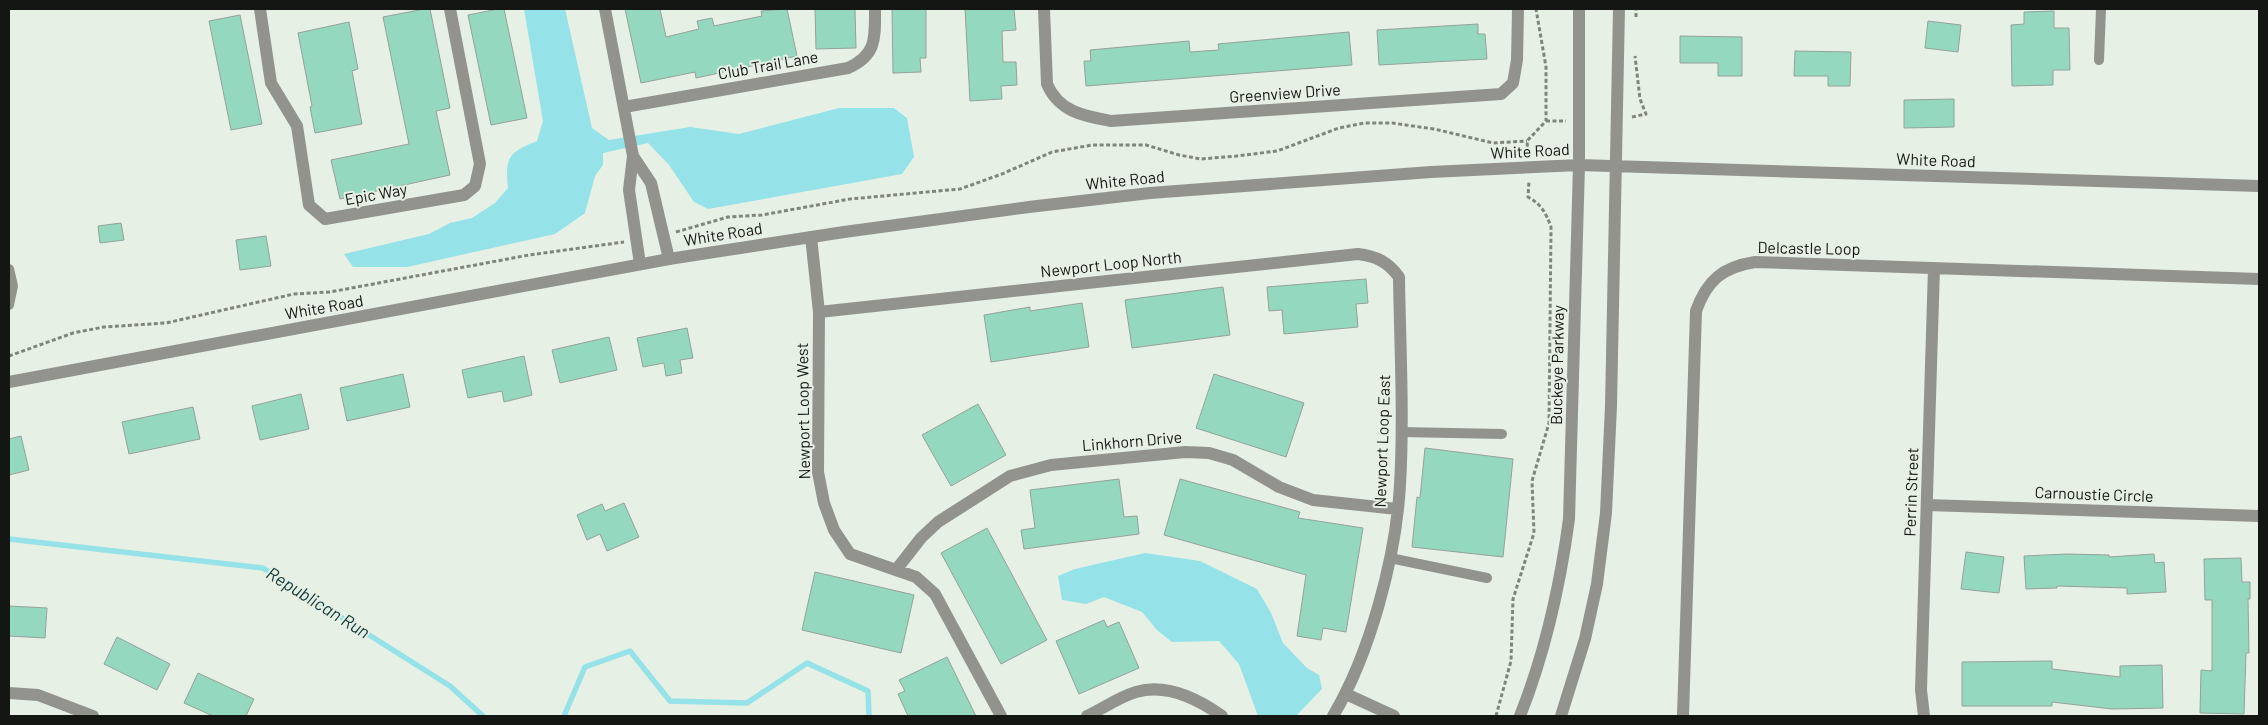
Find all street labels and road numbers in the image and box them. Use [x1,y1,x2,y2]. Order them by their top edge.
street label: Club Trail Lane [716,46,819,83]
street label: Greenview Drive [1229,79,1341,106]
street label: White Road [1490,139,1570,162]
street label: White Road [1896,149,1976,170]
street label: White Road [1084,166,1165,193]
street label: Epic Way [343,179,409,208]
street label: White Road [682,218,764,249]
street label: Delcastle Loop [1757,237,1861,258]
street label: Newport Loop North [1039,247,1182,280]
street label: White Road [283,290,365,323]
street label: Buckeye Parkway [1546,304,1567,425]
street label: Newport Loop West [792,342,813,480]
street label: Newport Loop East [1370,374,1393,508]
street label: Linkhorn Drive [1081,427,1183,454]
street label: Perrin Street [1899,447,1922,537]
street label: Carnoustie Circle [2034,482,2154,505]

